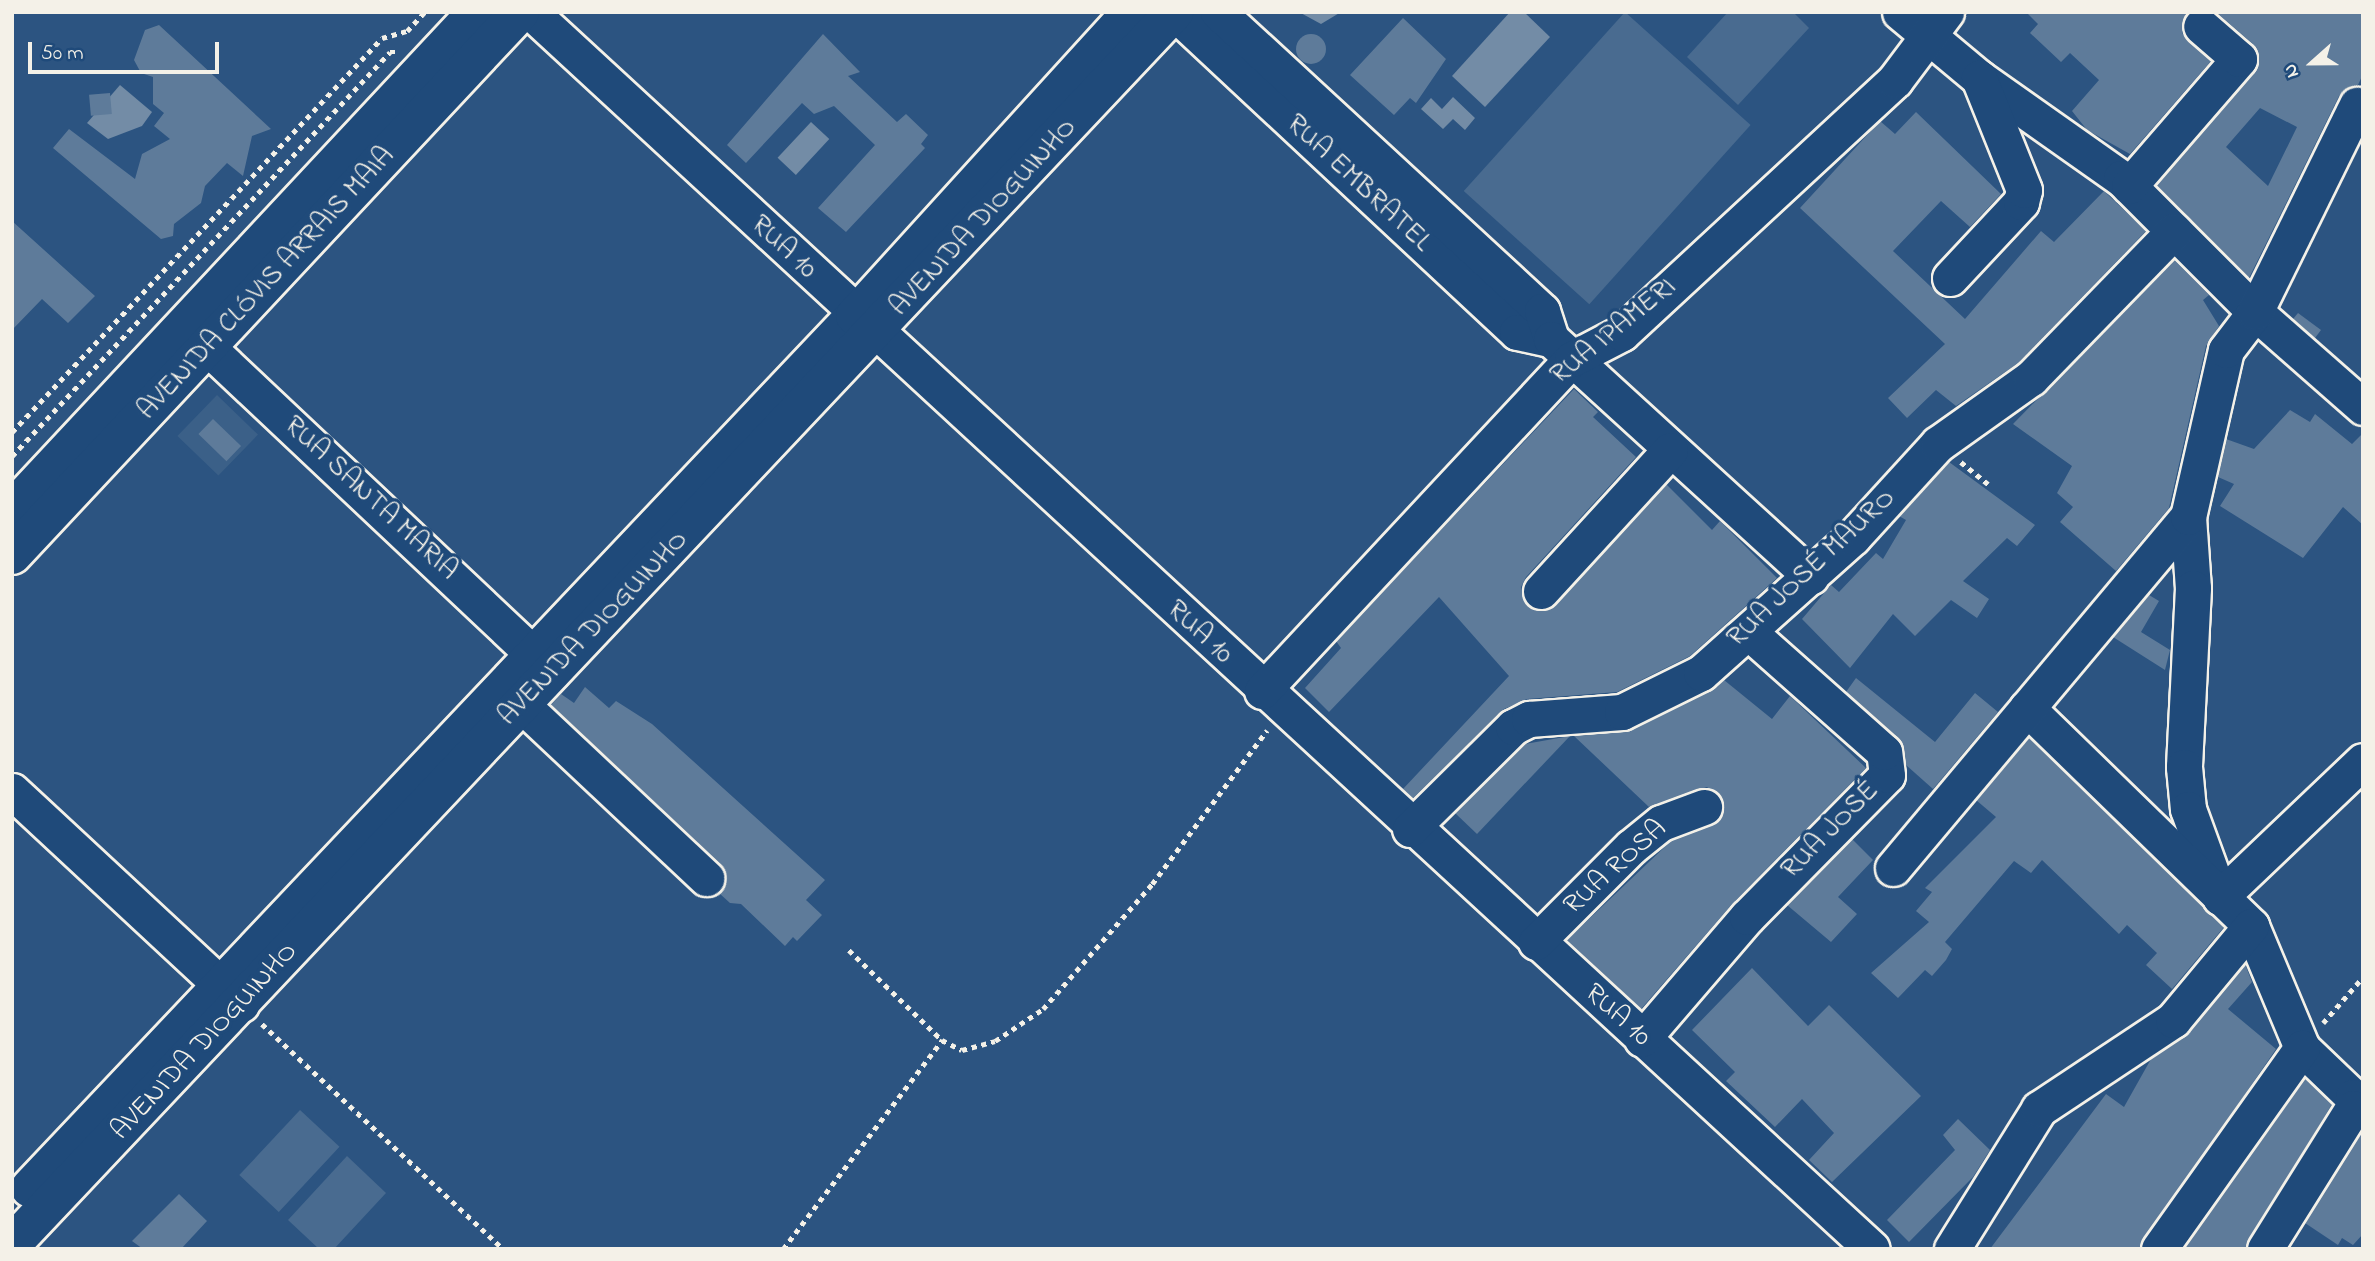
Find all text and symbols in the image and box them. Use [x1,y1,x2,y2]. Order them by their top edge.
scale bar [32,28,222,72]
north arrow [2277,28,2347,98]
text: 50 m [41,39,84,69]
text: N [2277,60,2307,82]
street label: RUA EMBRATEL [1278,108,1438,260]
street label: AVENIDA DIOGUINHO [884,112,1084,324]
street label: AVENIDA CLÓVIS ARRAIS MAIA [131,140,403,428]
street label: RUA 10 [743,209,823,287]
street label: RUA IPAMERI [1544,271,1684,393]
street label: RUA SANTA MARIA [276,410,464,588]
street label: RUA JOSÉ MAURO [1721,483,1903,655]
street label: AVENIDA DIOGUINHO [492,524,696,734]
street label: RUA 10 [1159,594,1239,672]
street label: RUA JOSÉ [1775,775,1887,887]
street label: RUA ROSA [1558,813,1674,923]
street label: AVENIDA DIOGUINHO [105,936,305,1148]
street label: RUA 10 [1577,977,1657,1055]

